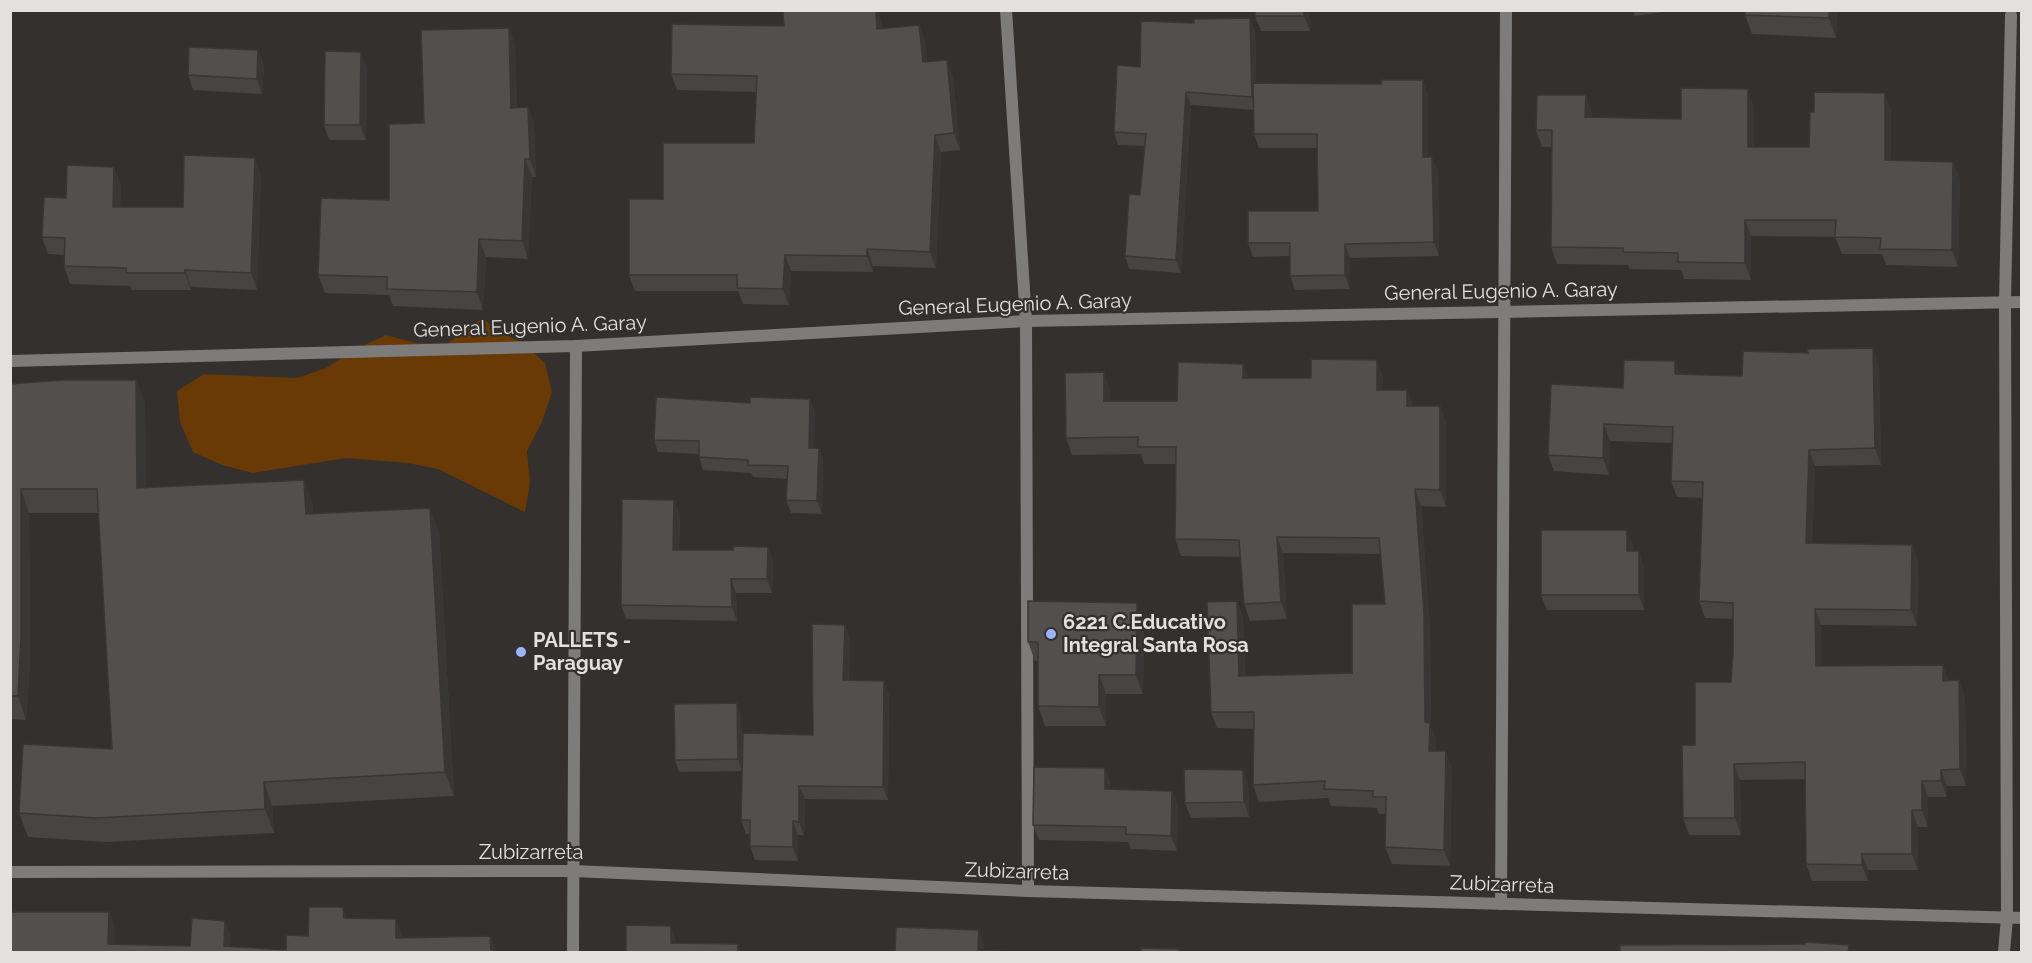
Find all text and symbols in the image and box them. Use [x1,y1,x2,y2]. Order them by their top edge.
street label: General Eugenio A. Garay [1384,277,1618,305]
street label: General Eugenio A. Garay [898,288,1132,320]
street label: General Eugenio A. Garay [413,310,647,342]
place label: 6221 C.Educativo Integral Santa Rosa [1063,610,1249,657]
marker: 6221 C.Educativo Integral Santa Rosa [1044,627,1058,641]
place label: PALLETS - Paraguay [533,628,631,675]
marker: PALLETS - Paraguay [514,645,528,659]
street label: Zubizarreta [479,840,583,864]
street label: Zubizarreta [964,857,1070,885]
street label: Zubizarreta [1449,870,1555,898]

